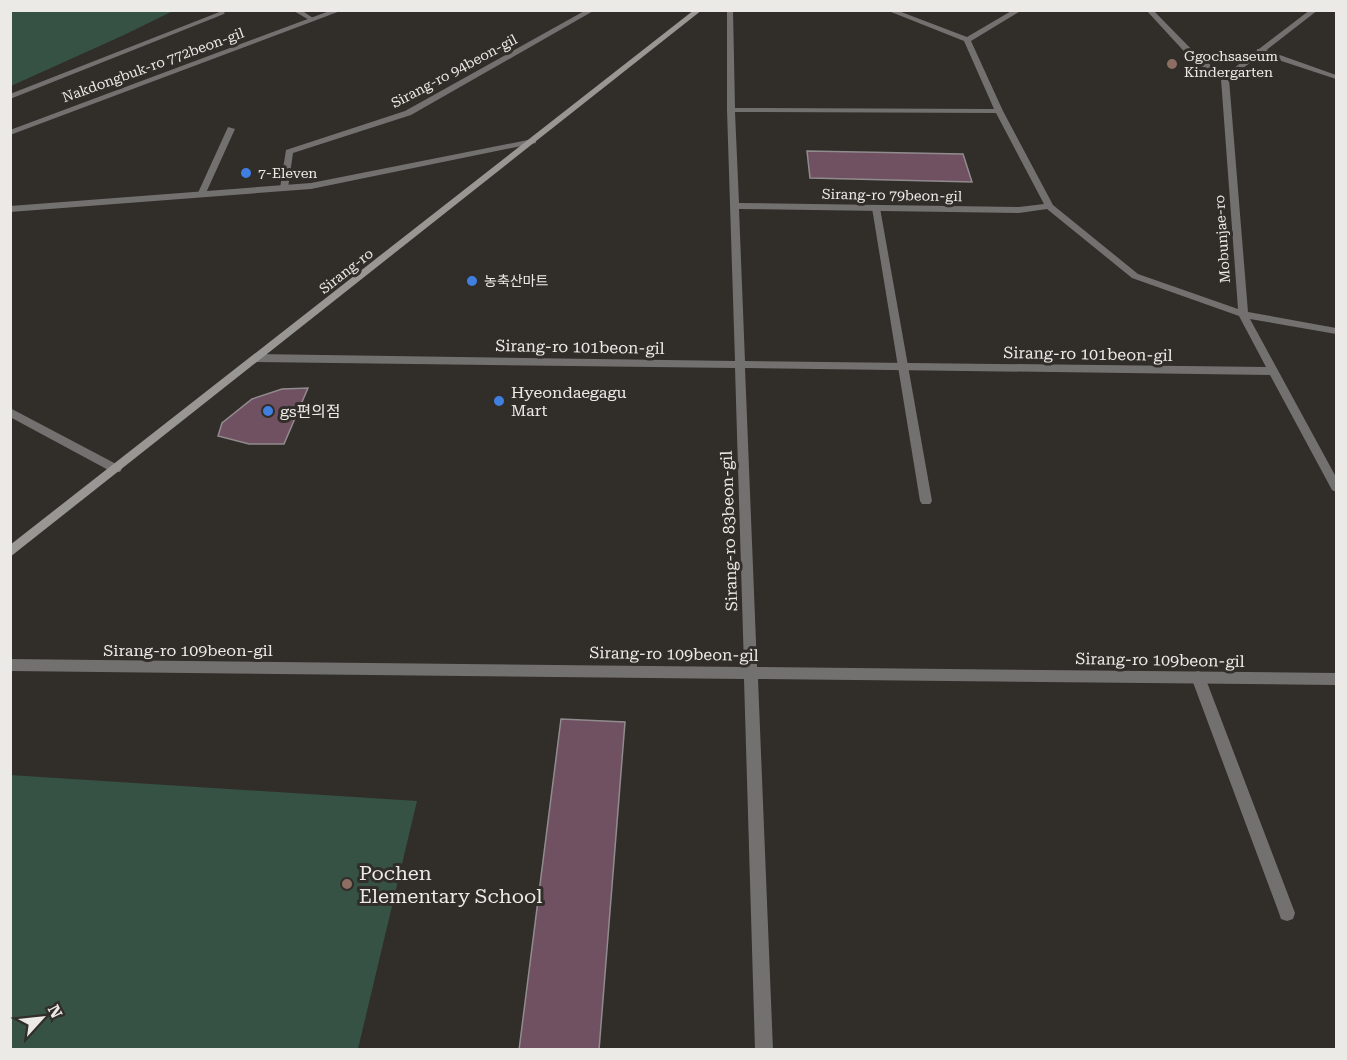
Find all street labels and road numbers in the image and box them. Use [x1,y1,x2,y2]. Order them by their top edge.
street label: Nakdongbuk-ro 772beon-gil [60,24,247,105]
street label: Sirang-ro 94beon-gil [388,31,520,111]
street label: Sirang-ro 79beon-gil [822,186,963,204]
street label: Mobunjae-ro [1211,194,1233,284]
street label: Sirang-ro [316,245,376,297]
street label: Sirang-ro 101beon-gil [495,336,665,358]
street label: Sirang-ro 101beon-gil [1003,343,1173,365]
street label: Sirang-ro 83beon-gil [717,450,741,611]
street label: Sirang-ro 109beon-gil [103,641,273,660]
street label: Sirang-ro 109beon-gil [589,643,759,665]
street label: Sirang-ro 109beon-gil [1075,649,1245,671]

